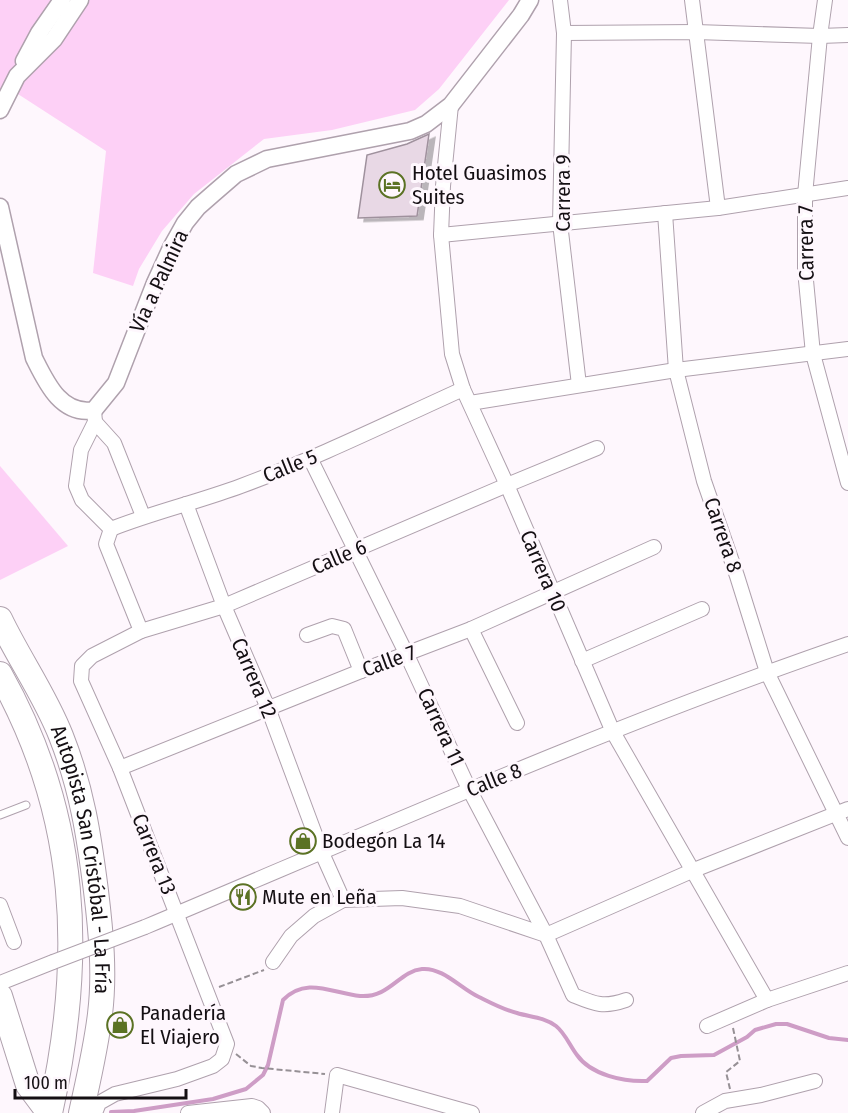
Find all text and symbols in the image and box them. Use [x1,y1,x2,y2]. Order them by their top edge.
street label: Carrera 9 [550,154,576,232]
place label: Hotel Guasimos Suites [412,160,547,210]
hotel icon: Hotel Guasimos Suites [377,170,407,200]
street label: Carrera 7 [792,205,820,281]
street label: Vía a Palmira [124,225,194,337]
street label: Calle 5 [259,443,321,489]
street label: Carrera 8 [698,494,748,576]
street label: Carrera 10 [514,526,572,616]
street label: Calle 6 [308,534,370,580]
street label: Carrera 12 [226,634,282,722]
street label: Calle 7 [359,639,419,683]
street label: Carrera 11 [412,684,470,770]
street label: Autopista San Cristóbal - La Fría [45,721,115,995]
street label: Calle 8 [463,757,525,803]
street label: Carrera 13 [126,810,182,898]
shop icon: Bodegón La 14 [288,826,318,856]
place label: Bodegón La 14 [322,828,445,854]
restaurant icon: Mute en Leña [228,882,258,912]
place label: Mute en Leña [262,884,377,910]
place label: Panadería El Viajero [140,1000,226,1050]
shop icon: Panadería El Viajero [105,1010,135,1040]
scale bar [15,1062,186,1100]
text: 100 m [24,1072,68,1094]

